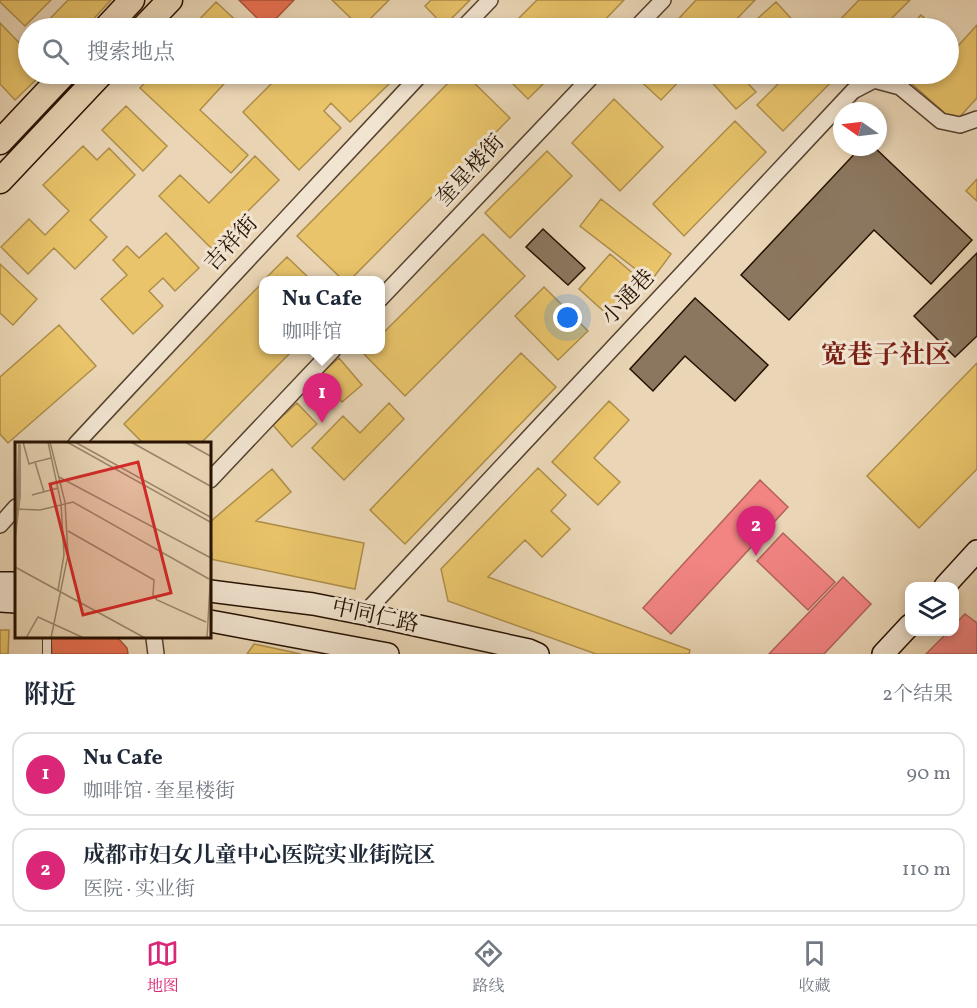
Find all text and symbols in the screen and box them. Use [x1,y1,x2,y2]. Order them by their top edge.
search box [18,18,959,84]
icon: search [39,35,72,68]
text: 搜索地点 [87,38,175,69]
north arrow [833,102,887,156]
street label: 奎星楼街 [430,128,512,214]
street label: 吉祥街 [198,209,266,279]
street label: 小通巷 [595,263,663,333]
popup [259,276,385,354]
text: Nu Cafe [282,284,362,315]
your location [553,303,582,332]
text: 咖啡馆 [282,319,342,347]
district label: 宽巷子社区 [821,338,951,374]
pin: 1 [302,374,342,423]
inset map [15,442,212,639]
pin: 2 [736,506,776,556]
map controls [905,582,959,636]
button: layers [905,582,959,636]
street label: 中同仁路 [329,593,421,641]
text: 附近 [24,678,76,714]
text: 2个结果 [882,681,953,709]
text: Nu Cafe [83,743,163,774]
text: 1 [41,760,50,788]
text: 90 m [907,760,951,788]
text: 咖啡馆 · 奎星楼街 [83,778,235,806]
text: 成都市妇女儿童中心医院实业街院区 [83,841,435,872]
text: 2 [40,856,51,884]
text: 110 m [902,856,951,884]
text: 医院 · 实业街 [83,876,195,904]
tab: 地图 [146,937,179,998]
tab: 路线 [472,937,505,998]
tab: 收藏 [798,937,831,998]

